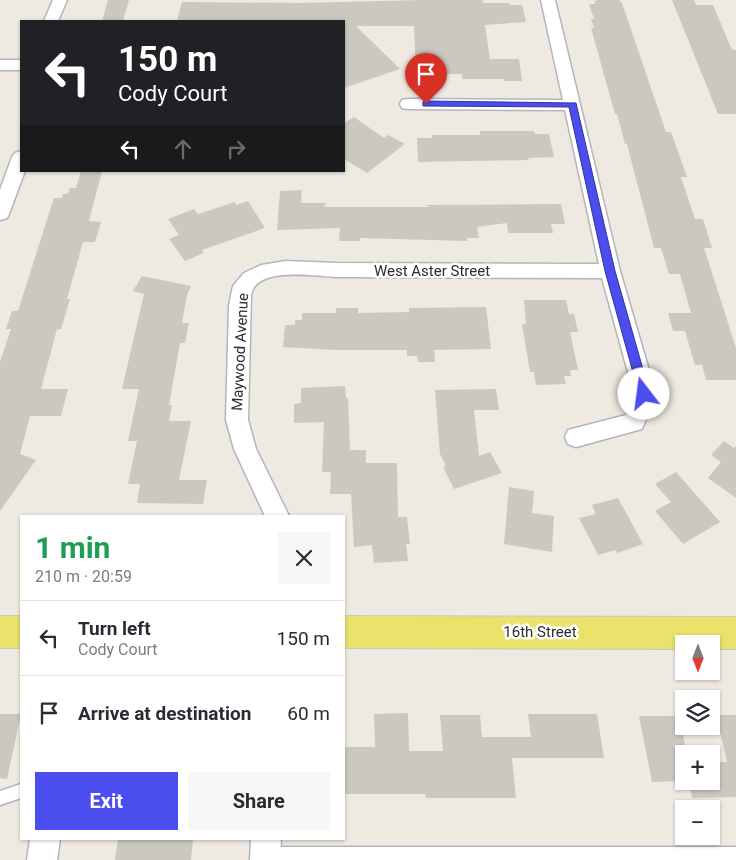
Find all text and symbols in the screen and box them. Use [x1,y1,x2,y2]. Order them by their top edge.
text: 150 m [118,39,217,80]
icon: left [35,40,100,105]
pin [405,53,447,104]
icon: arrive [412,60,440,88]
text: Cody Court [118,81,227,106]
icon: left [116,135,144,163]
icon: ahead [169,135,197,163]
icon: right [222,135,250,163]
street label: West Aster Street [374,262,490,280]
street label: Maywood Avenue [228,293,252,411]
position arrow [617,367,669,419]
text: 1 min [35,530,110,565]
button: close [278,532,330,584]
text: 210 m · 20:59 [35,567,132,586]
text: Turn left [78,617,151,640]
street label: 16th Street [503,623,577,641]
icon: left [35,624,63,652]
text: 150 m [277,627,330,650]
north arrow [675,635,720,680]
map controls [675,635,720,845]
text: Cody Court [78,640,158,659]
button: layers [675,690,720,735]
icon: arrive [35,699,63,727]
text: Arrive at destination [78,702,251,725]
text: 60 m [287,702,330,725]
button: + [675,745,720,790]
button: Exit [35,772,178,830]
button: Share [188,772,330,830]
button: − [675,800,720,845]

